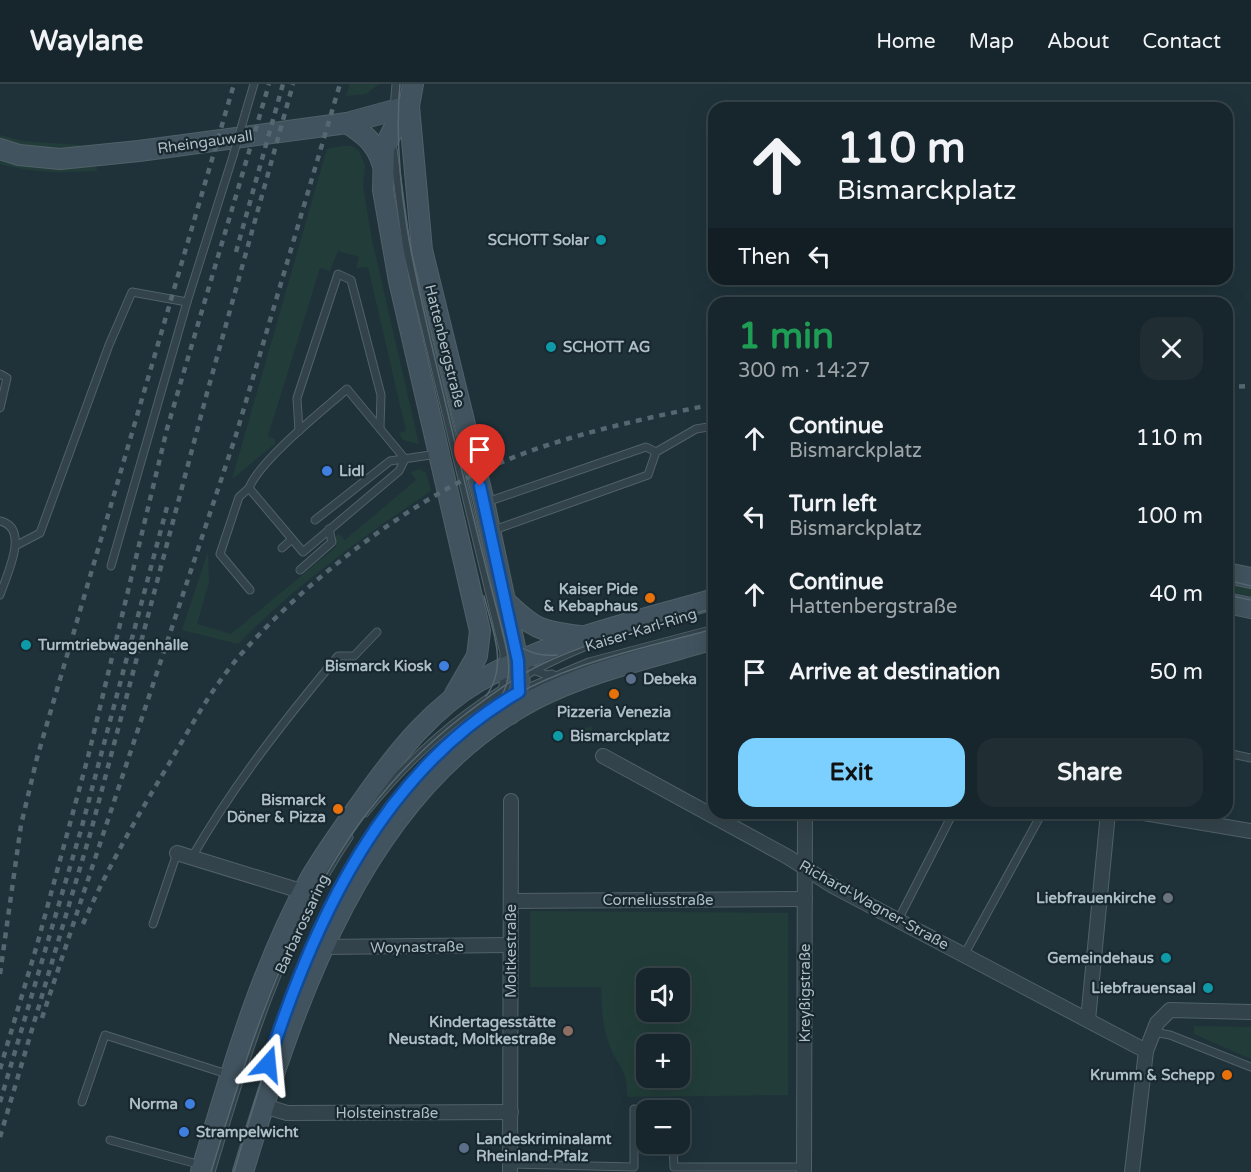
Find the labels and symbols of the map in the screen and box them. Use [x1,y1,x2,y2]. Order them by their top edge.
street label: Rheingauwall [156,126,254,158]
place label: SCHOTT Solar [488,231,589,249]
marker: SCHOTT Solar [594,233,608,247]
street label: Hattenbergstraße [421,283,469,409]
place label: SCHOTT AG [563,338,650,356]
marker: SCHOTT AG [544,340,558,354]
pin [454,424,505,486]
place label: Lidl [339,462,365,480]
marker: Lidl [320,464,334,478]
place label: Kaiser Pide & Kebaphaus [543,580,639,616]
marker: Kaiser Pide & Kebaphaus [643,591,657,605]
street label: Kaiser-Karl-Ring [583,604,699,656]
place label: Turmtriebwagenhalle [37,636,189,655]
marker: Turmtriebwagenhalle [19,638,33,652]
place label: Bismarck Kiosk [325,657,432,675]
marker: Bismarck Kiosk [437,659,451,673]
place label: Debeka [643,670,697,688]
marker: Debeka [624,672,638,686]
marker: Pizzeria Venezia [607,687,621,701]
place label: Pizzeria Venezia [557,703,671,721]
place label: Bismarckplatz [570,727,670,746]
marker: Bismarckplatz [551,729,565,743]
place label: Bismarck Döner & Pizza [227,791,326,826]
marker: Bismarck Döner & Pizza [331,802,345,816]
street label: Richard-Wagner-Straße [796,856,952,954]
street label: Barbarossaring [271,871,333,977]
place label: Liebfrauenkirche [1036,889,1156,907]
street label: Corneliusstraße [602,891,714,909]
marker: Liebfrauenkirche [1161,891,1175,905]
street label: Moltkestraße [502,904,520,998]
street label: Woynastraße [370,937,464,957]
street label: Kreyßigstraße [796,943,814,1043]
place label: Gemeindehaus [1047,949,1154,967]
marker: Gemeindehaus [1159,951,1173,965]
place label: Liebfrauensaal [1091,979,1196,997]
marker: Liebfrauensaal [1201,981,1215,995]
place label: Kindertagesstätte Neustadt, Moltkestraße [388,1013,557,1048]
marker: Kindertagesstätte Neustadt, Moltkestraße [561,1024,575,1038]
position arrow [236,1032,300,1096]
place label: Krumm & Schepp [1090,1066,1216,1085]
marker: Krumm & Schepp [1220,1068,1234,1082]
place label: Norma [129,1095,178,1113]
marker: Norma [183,1097,197,1111]
street label: Holsteinstraße [336,1104,438,1122]
place label: Strampelwicht [196,1123,299,1142]
marker: Strampelwicht [177,1125,191,1139]
place label: Landeskriminalamt Rheinland-Pfalz [476,1130,612,1165]
marker: Landeskriminalamt Rheinland-Pfalz [457,1141,471,1155]

